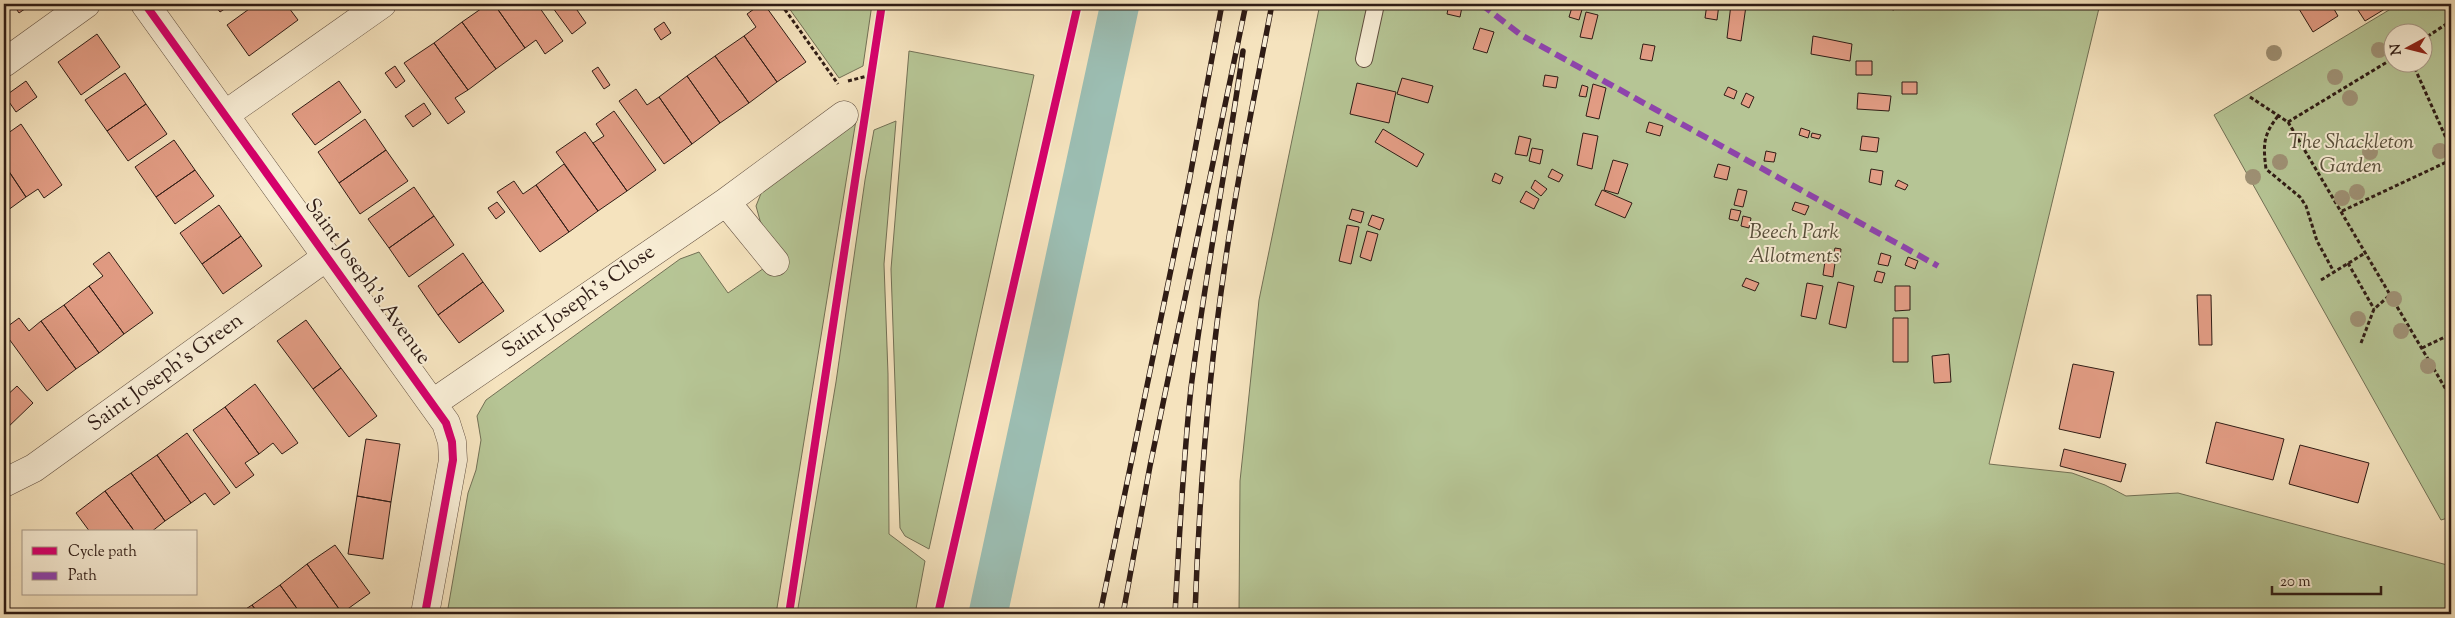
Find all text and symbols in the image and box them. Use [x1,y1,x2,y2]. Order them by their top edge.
north arrow [2382,22,2432,72]
text: N [2386,43,2408,56]
park label: The Shackleton Garden [2288,128,2414,182]
street label: Saint Joseph's Avenue [296,193,438,371]
park label: Beech Park Allotments [1748,218,1840,272]
street label: Saint Joseph's Close [496,238,662,366]
street label: Saint Joseph's Green [82,306,250,440]
legend [22,530,198,596]
text: Cycle path [68,542,137,563]
scale bar [2272,563,2381,595]
text: Path [68,566,97,587]
text: 20 m [2280,572,2311,593]

